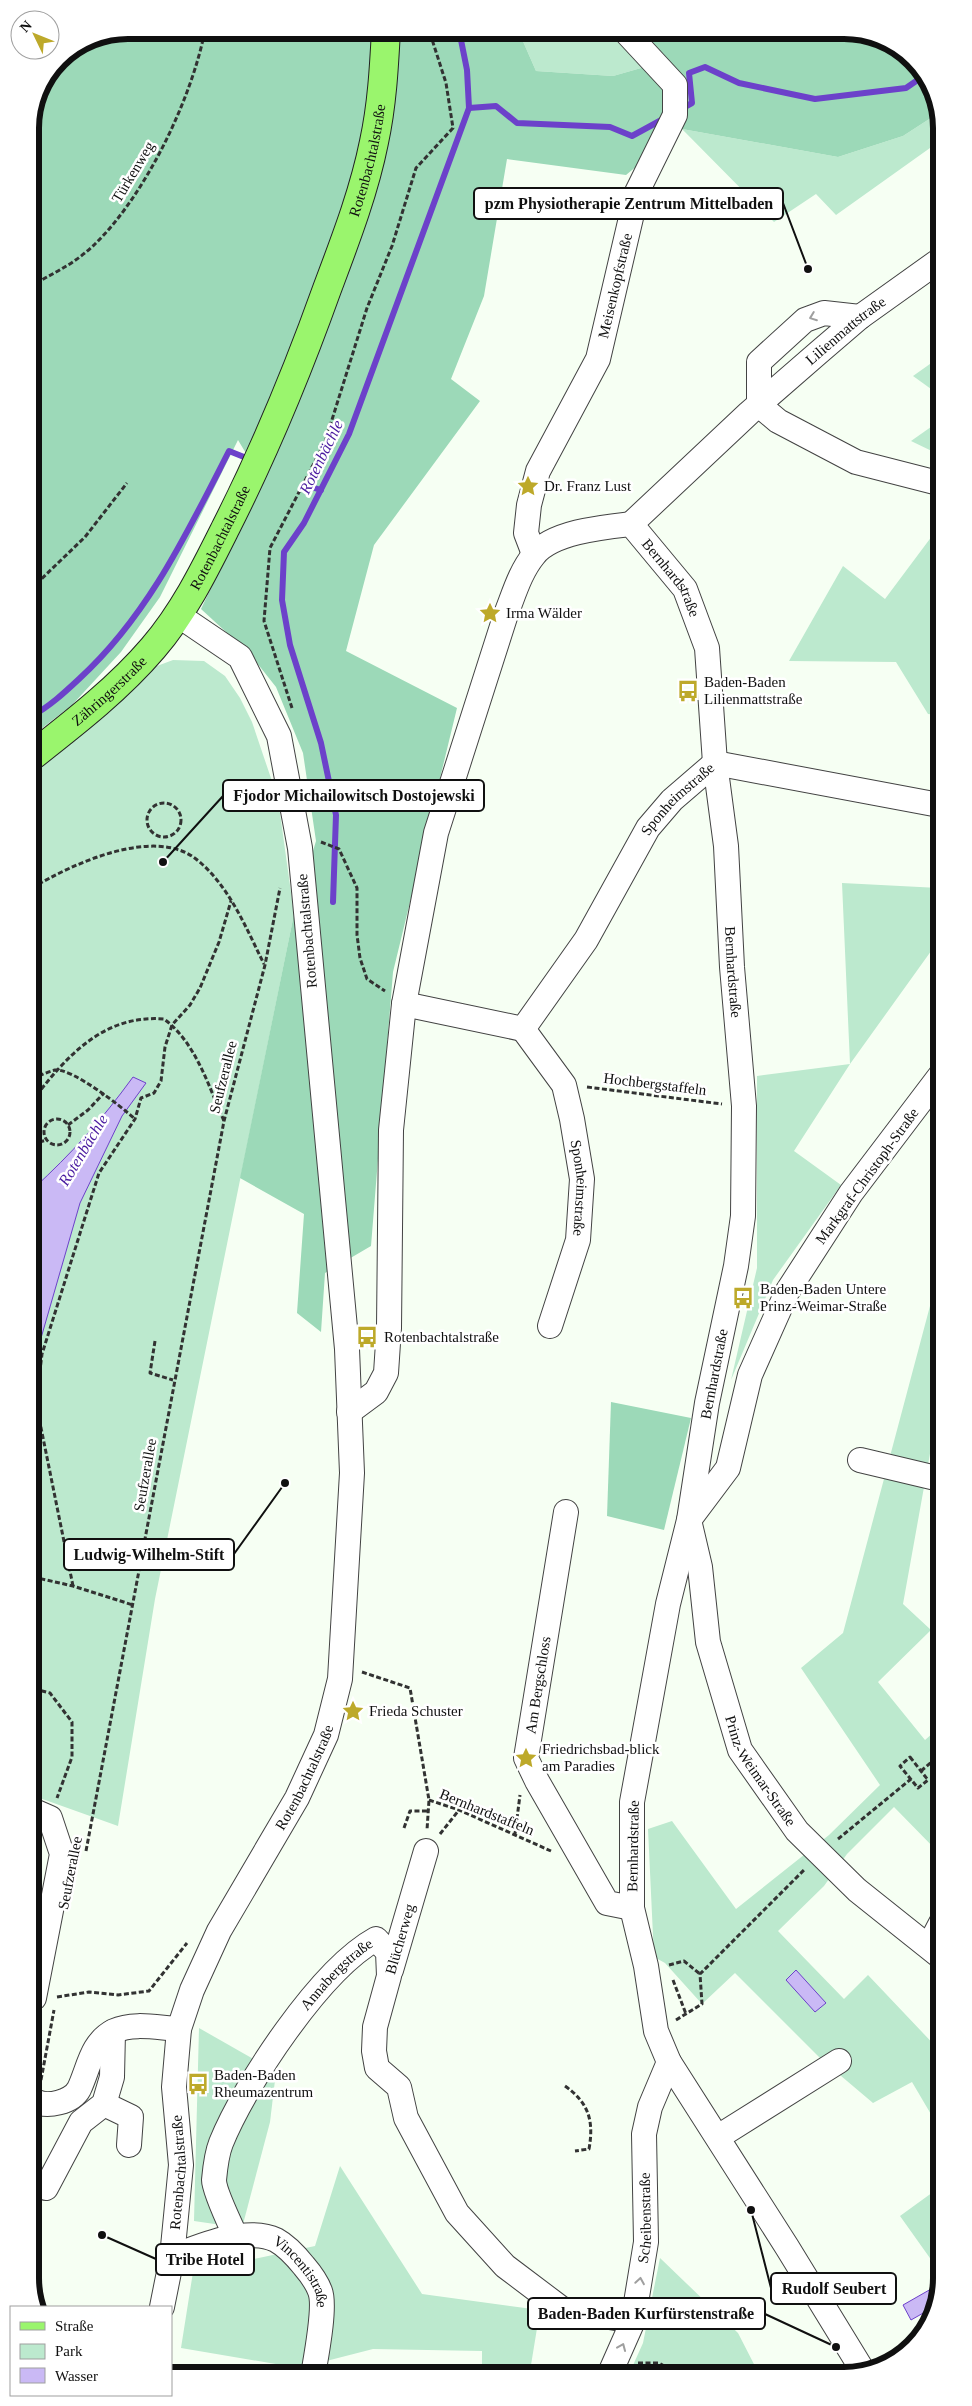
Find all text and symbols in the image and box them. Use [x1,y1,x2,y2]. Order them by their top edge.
north arrow [10,10,60,60]
text: N [17,18,35,35]
street label: Rotenbachtalstraße [346,103,388,219]
street label: Türkenweg [109,138,158,205]
callout: pzm Physiotherapie Zentrum Mittelbaden [474,188,783,219]
text: pzm Physiotherapie Zentrum Mittelbaden [485,195,773,213]
street label: Meisenkopfstraße [595,231,635,340]
street label: Lilienmattstraße [802,293,889,368]
one-way arrow [809,311,817,321]
water label: Rotenbächle [295,417,346,498]
place icon: Dr. Franz Lust [515,473,541,499]
place label: Dr. Franz Lust [544,478,632,494]
street label: Rotenbachtalstraße [187,482,253,593]
street label: Bernhardstraße [639,536,703,619]
place icon: Irma Wälder [477,600,503,626]
place label: Irma Wälder [506,605,582,621]
street label: Zähringerstraße [69,653,150,729]
place label: Baden-Baden Lilienmattstraße [704,674,803,707]
bus stop icon: Baden-Baden Lilienmattstraße [675,678,701,704]
street label: Sponheimstraße [638,759,718,838]
callout: Fjodor Michailowitsch Dostojewski [223,780,484,811]
text: Fjodor Michailowitsch Dostojewski [233,787,475,805]
street label: Rotenbachtalstraße [294,873,320,989]
street label: Bernhardstraße [722,926,744,1019]
street label: Seufzerallee [206,1039,240,1115]
street label: Hochbergstaffeln [603,1070,708,1098]
street label: Markgraf-Christoph-Straße [812,1105,922,1247]
water label: Rotenbächle [55,1111,111,1190]
street label: Sponheimstraße [568,1139,590,1237]
place label: Baden-Baden Untere Prinz-Weimar-Straße [760,1281,887,1314]
bus stop icon: Baden-Baden Untere Prinz-Weimar-Straße [730,1285,756,1311]
bus stop icon: Rotenbachtalstraße [354,1324,380,1350]
street label: Bernhardstraße [697,1327,731,1421]
place label: Rotenbachtalstraße [384,1329,499,1345]
street label: Seufzerallee [131,1437,159,1513]
callout: Ludwig-Wilhelm-Stift [64,1539,234,1570]
text: Ludwig-Wilhelm-Stift [74,1546,225,1564]
street label: Am Bergschloss [522,1635,554,1735]
place icon: Frieda Schuster [340,1698,366,1724]
place label: Frieda Schuster [369,1703,463,1719]
street label: Prinz-Weimar-Straße [722,1713,799,1829]
street label: Rotenbachtalstraße [272,1723,336,1833]
place label: Friedrichsbad-blick am Paradies [542,1741,660,1774]
place icon: Friedrichsbad-blick am Paradies [513,1745,539,1771]
street label: Bernhardstaffeln [437,1786,537,1838]
street label: Bernhardstraße [624,1800,642,1892]
street label: Seufzerallee [55,1835,85,1911]
street label: Blücherweg [382,1901,418,1976]
street label: Annabergstraße [297,1935,376,2013]
place label: Baden-Baden Rheumazentrum [214,2067,313,2100]
bus stop icon: Baden-Baden Rheumazentrum [185,2071,211,2097]
street label: Rotenbachtalstraße [167,2114,189,2230]
street label: Scheibenstraße [635,2172,654,2264]
street label: Vincentistraße [271,2232,330,2308]
callout: Tribe Hotel [156,2244,254,2275]
text: Tribe Hotel [166,2251,245,2268]
callout: Rudolf Seubert [771,2273,896,2304]
one-way arrow [634,2277,644,2286]
text: Rudolf Seubert [782,2280,887,2297]
callout: Baden-Baden Kurfürstenstraße [528,2298,765,2329]
text: Baden-Baden Kurfürstenstraße [538,2305,754,2322]
legend [10,2306,172,2396]
text: Straße [55,2318,94,2334]
text: Park [55,2343,83,2359]
one-way arrow [616,2343,627,2352]
text: Wasser [55,2368,98,2384]

